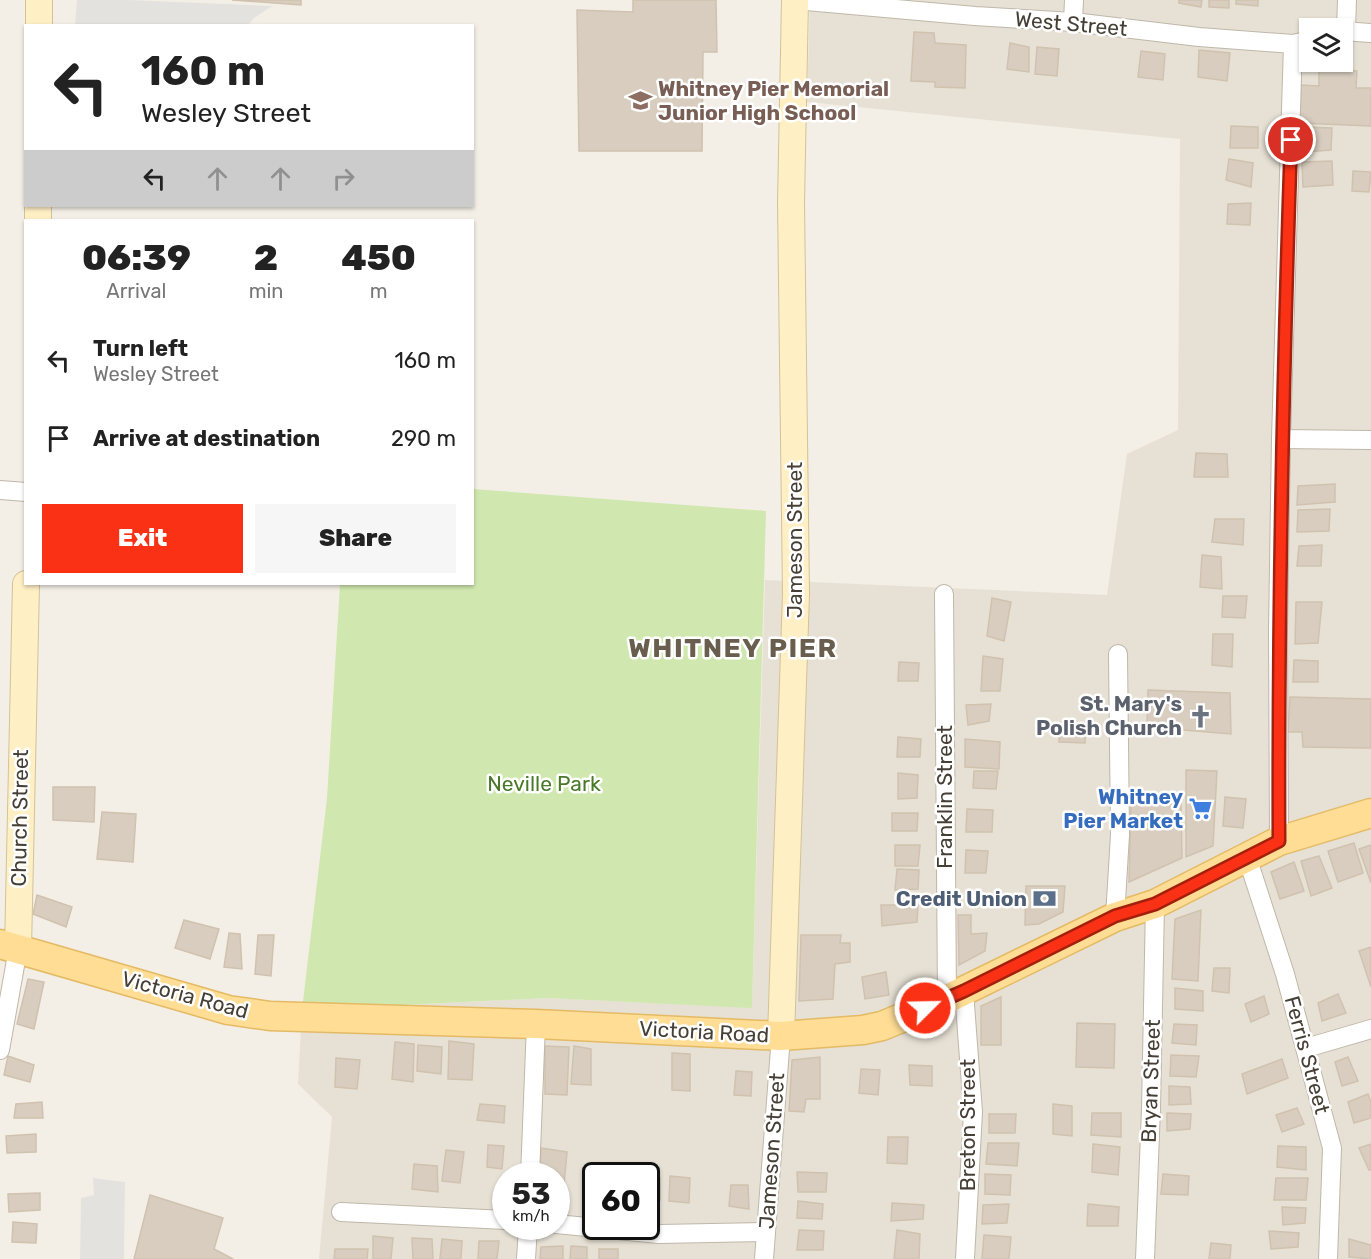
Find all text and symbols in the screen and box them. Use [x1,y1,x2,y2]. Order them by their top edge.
street label: West Street [1014,6,1128,41]
map controls [1299,18,1353,72]
button: layers [1299,18,1353,72]
text: 160 m [141,46,265,96]
icon: left [42,48,120,126]
place label: Whitney Pier Memorial Junior High School [658,76,889,125]
school or university icon: Whitney Pier Memorial Junior High School [627,88,653,114]
text: Wesley Street [141,97,311,129]
pin [1265,114,1316,165]
icon: arrive [1274,123,1307,156]
icon: left [138,162,171,195]
icon: ahead [201,162,234,195]
icon: ahead [264,162,297,195]
icon: right [327,162,360,195]
text: 06:39 [82,236,191,279]
text: 2 [254,236,278,279]
text: 450 [341,236,416,279]
text: Arrival [106,279,166,303]
text: min [249,279,283,303]
text: m [370,279,388,303]
text: Turn left [93,335,188,362]
icon: left [42,344,75,377]
text: 160 m [394,347,456,374]
text: Wesley Street [93,362,219,386]
icon: arrive [42,422,75,455]
text: Arrive at destination [93,425,320,452]
text: 290 m [391,425,456,452]
street label: Jameson Street [782,462,807,618]
button: Exit [42,504,243,573]
button: Share [255,504,456,573]
district label: WHITNEY PIER [628,632,838,664]
place label: St. Mary's Polish Church [1036,691,1182,740]
church icon: St. Mary's Polish Church [1187,703,1213,729]
street label: Franklin Street [932,725,957,869]
street label: Church Street [6,749,33,887]
park label: Neville Park [487,771,601,796]
place label: Whitney Pier Market [1063,784,1183,833]
supermarket icon: Whitney Pier Market [1188,796,1214,822]
place label: Credit Union [896,886,1027,911]
bank icon: Credit Union [1032,886,1058,912]
street label: Victoria Road [119,966,251,1023]
position arrow [893,976,957,1040]
street label: Ferris Street [1280,993,1335,1117]
street label: Victoria Road [638,1016,770,1047]
street label: Bryan Street [1136,1019,1165,1143]
street label: Breton Street [955,1059,980,1191]
street label: Jameson Street [754,1072,789,1230]
speed limit sign: 60 [582,1162,660,1240]
text: 53 [511,1176,551,1212]
text: km/h [512,1207,550,1225]

